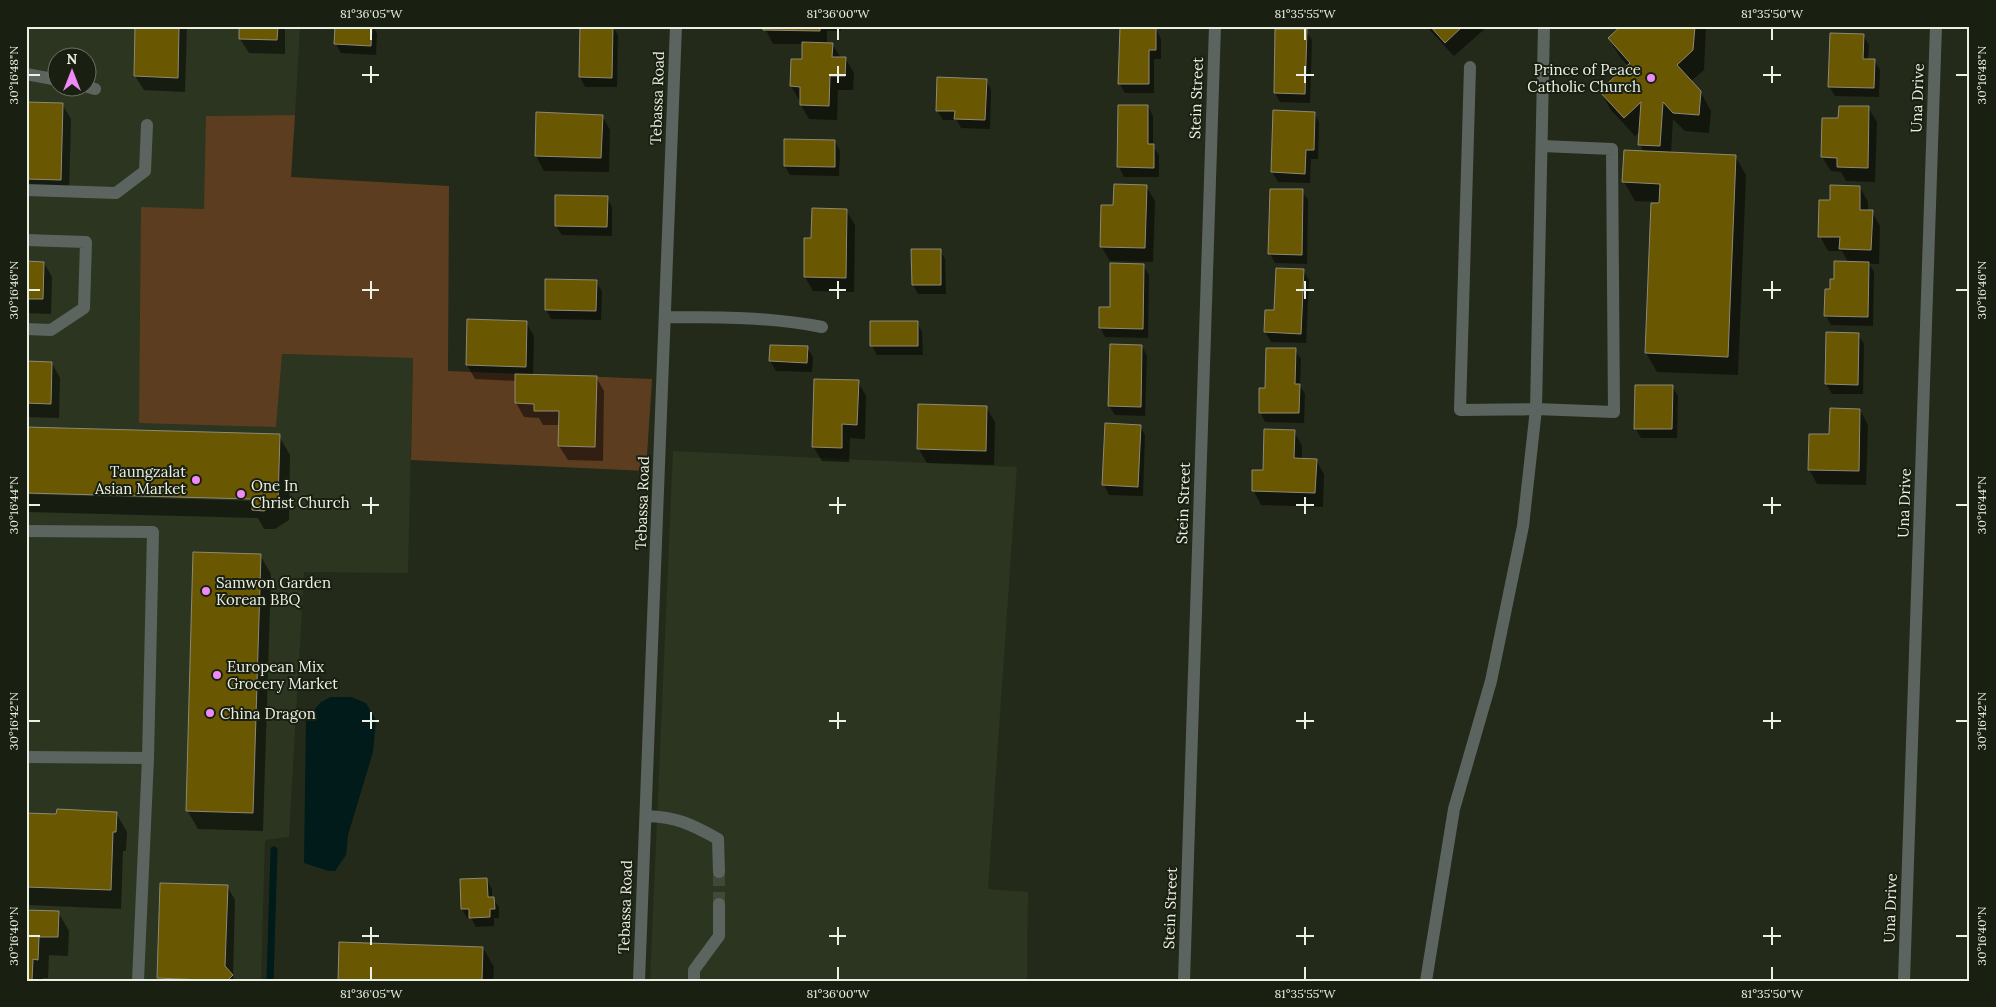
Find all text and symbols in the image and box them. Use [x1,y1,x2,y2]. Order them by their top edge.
text: 81°36'05"W [340,6,403,21]
text: 81°36'00"W [806,6,871,21]
text: 81°35'55"W [1275,6,1336,21]
text: 81°35'50"W [1741,6,1804,21]
text: 30°16'48"N [6,46,21,104]
text: 30°16'48"N [1974,46,1989,104]
north arrow [48,48,98,98]
text: N [67,50,78,68]
street label: Tebassa Road [646,51,668,145]
street label: Stein Street [1185,56,1207,139]
place label: Prince of Peace Catholic Church [1527,60,1641,96]
street label: Una Drive [1906,63,1928,133]
marker: Prince of Peace Catholic Church [1645,72,1657,84]
text: 30°16'46"N [6,261,21,319]
text: 30°16'46"N [1974,261,1989,319]
street label: Tebassa Road [631,456,653,550]
street label: Stein Street [1172,461,1194,544]
place label: Taungzalat Asian Market [94,462,186,498]
street label: Una Drive [1893,468,1915,538]
marker: Taungzalat Asian Market [190,474,202,486]
text: 30°16'44"N [6,476,21,534]
place label: One In Christ Church [251,476,350,512]
text: 30°16'44"N [1974,476,1989,534]
marker: One In Christ Church [235,488,247,500]
place label: Samwon Garden Korean BBQ [216,573,331,609]
marker: Samwon Garden Korean BBQ [200,585,212,597]
place label: European Mix Grocery Market [227,657,338,693]
marker: European Mix Grocery Market [211,669,223,681]
text: 30°16'42"N [6,692,21,750]
text: 30°16'42"N [1974,692,1989,750]
place label: China Dragon [220,704,316,723]
marker: China Dragon [204,707,216,719]
street label: Tebassa Road [614,860,636,954]
street label: Stein Street [1159,866,1181,949]
street label: Una Drive [1879,873,1901,943]
text: 30°16'40"N [6,906,21,966]
text: 30°16'40"N [1974,906,1989,966]
text: 81°36'05"W [340,986,403,1001]
text: 81°36'00"W [806,986,871,1001]
text: 81°35'55"W [1275,986,1336,1001]
text: 81°35'50"W [1741,986,1804,1001]

